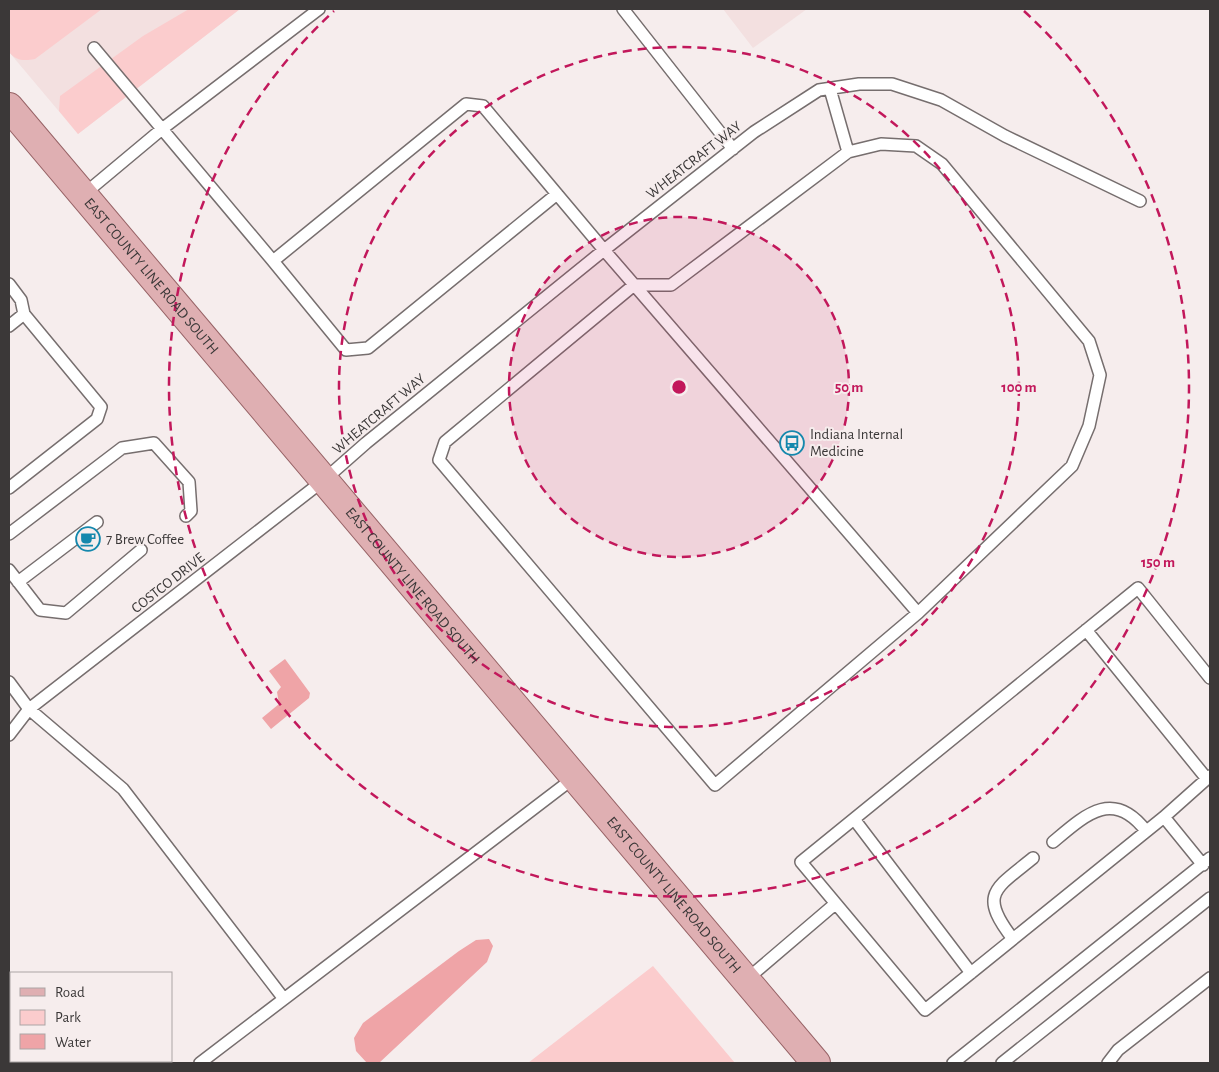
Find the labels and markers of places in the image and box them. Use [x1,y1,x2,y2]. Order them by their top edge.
centre of rings [670,378,688,396]
place label: Indiana Internal Medicine [810,427,903,459]
bus stop icon: Indiana Internal Medicine [779,430,805,456]
cafe icon: 7 Brew Coffee [75,526,101,552]
place label: 7 Brew Coffee [106,532,184,547]

